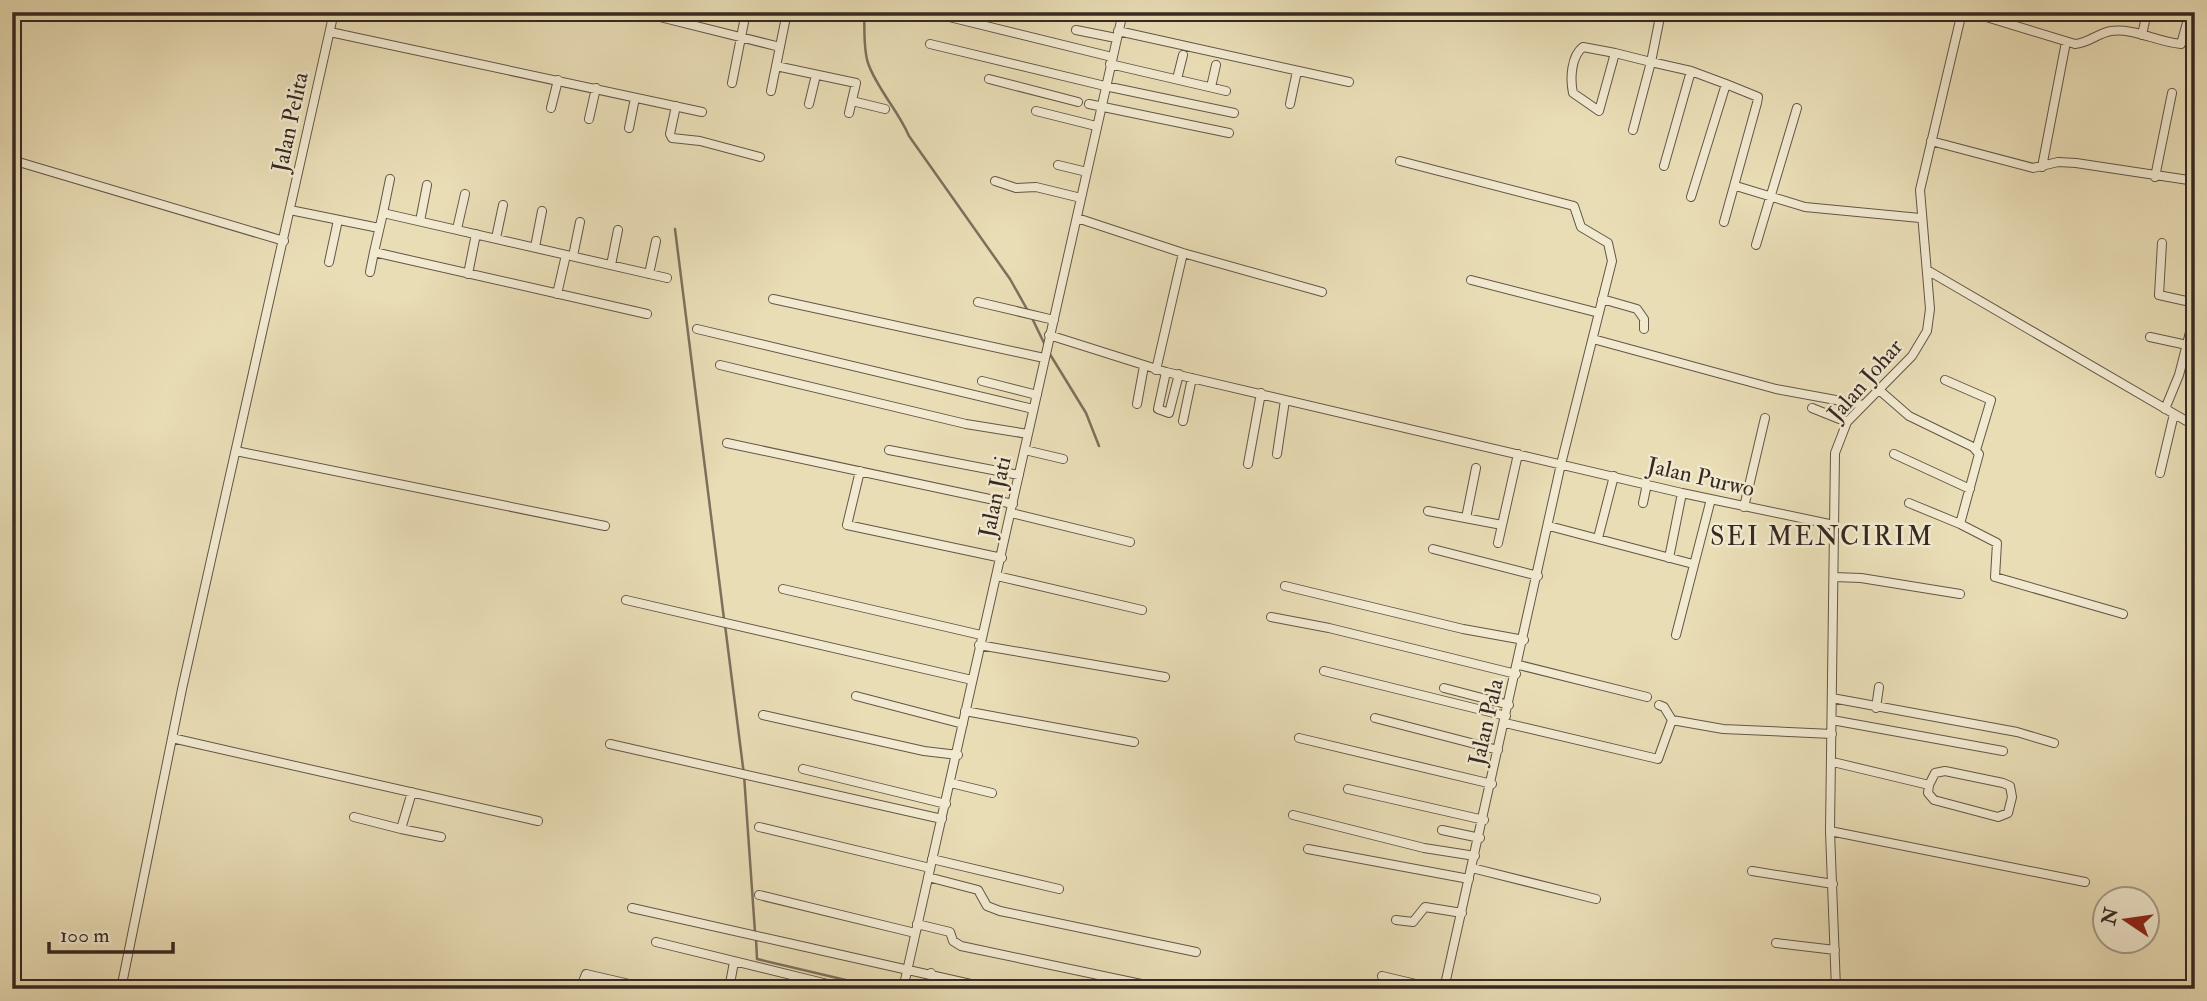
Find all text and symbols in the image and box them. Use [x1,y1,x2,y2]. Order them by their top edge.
street label: Jalan Pelita [265,69,315,176]
street label: Jalan Johar [1821,332,1909,428]
street label: Jalan Purwo [1643,450,1758,503]
street label: Jalan Jati [972,454,1018,541]
district label: SEI MENCIRIM [1710,521,1934,553]
street label: Jalan Pala [1462,675,1510,769]
north arrow [2092,886,2162,956]
text: N [2097,904,2124,928]
scale bar [49,910,173,954]
text: 100 m [60,922,110,949]

